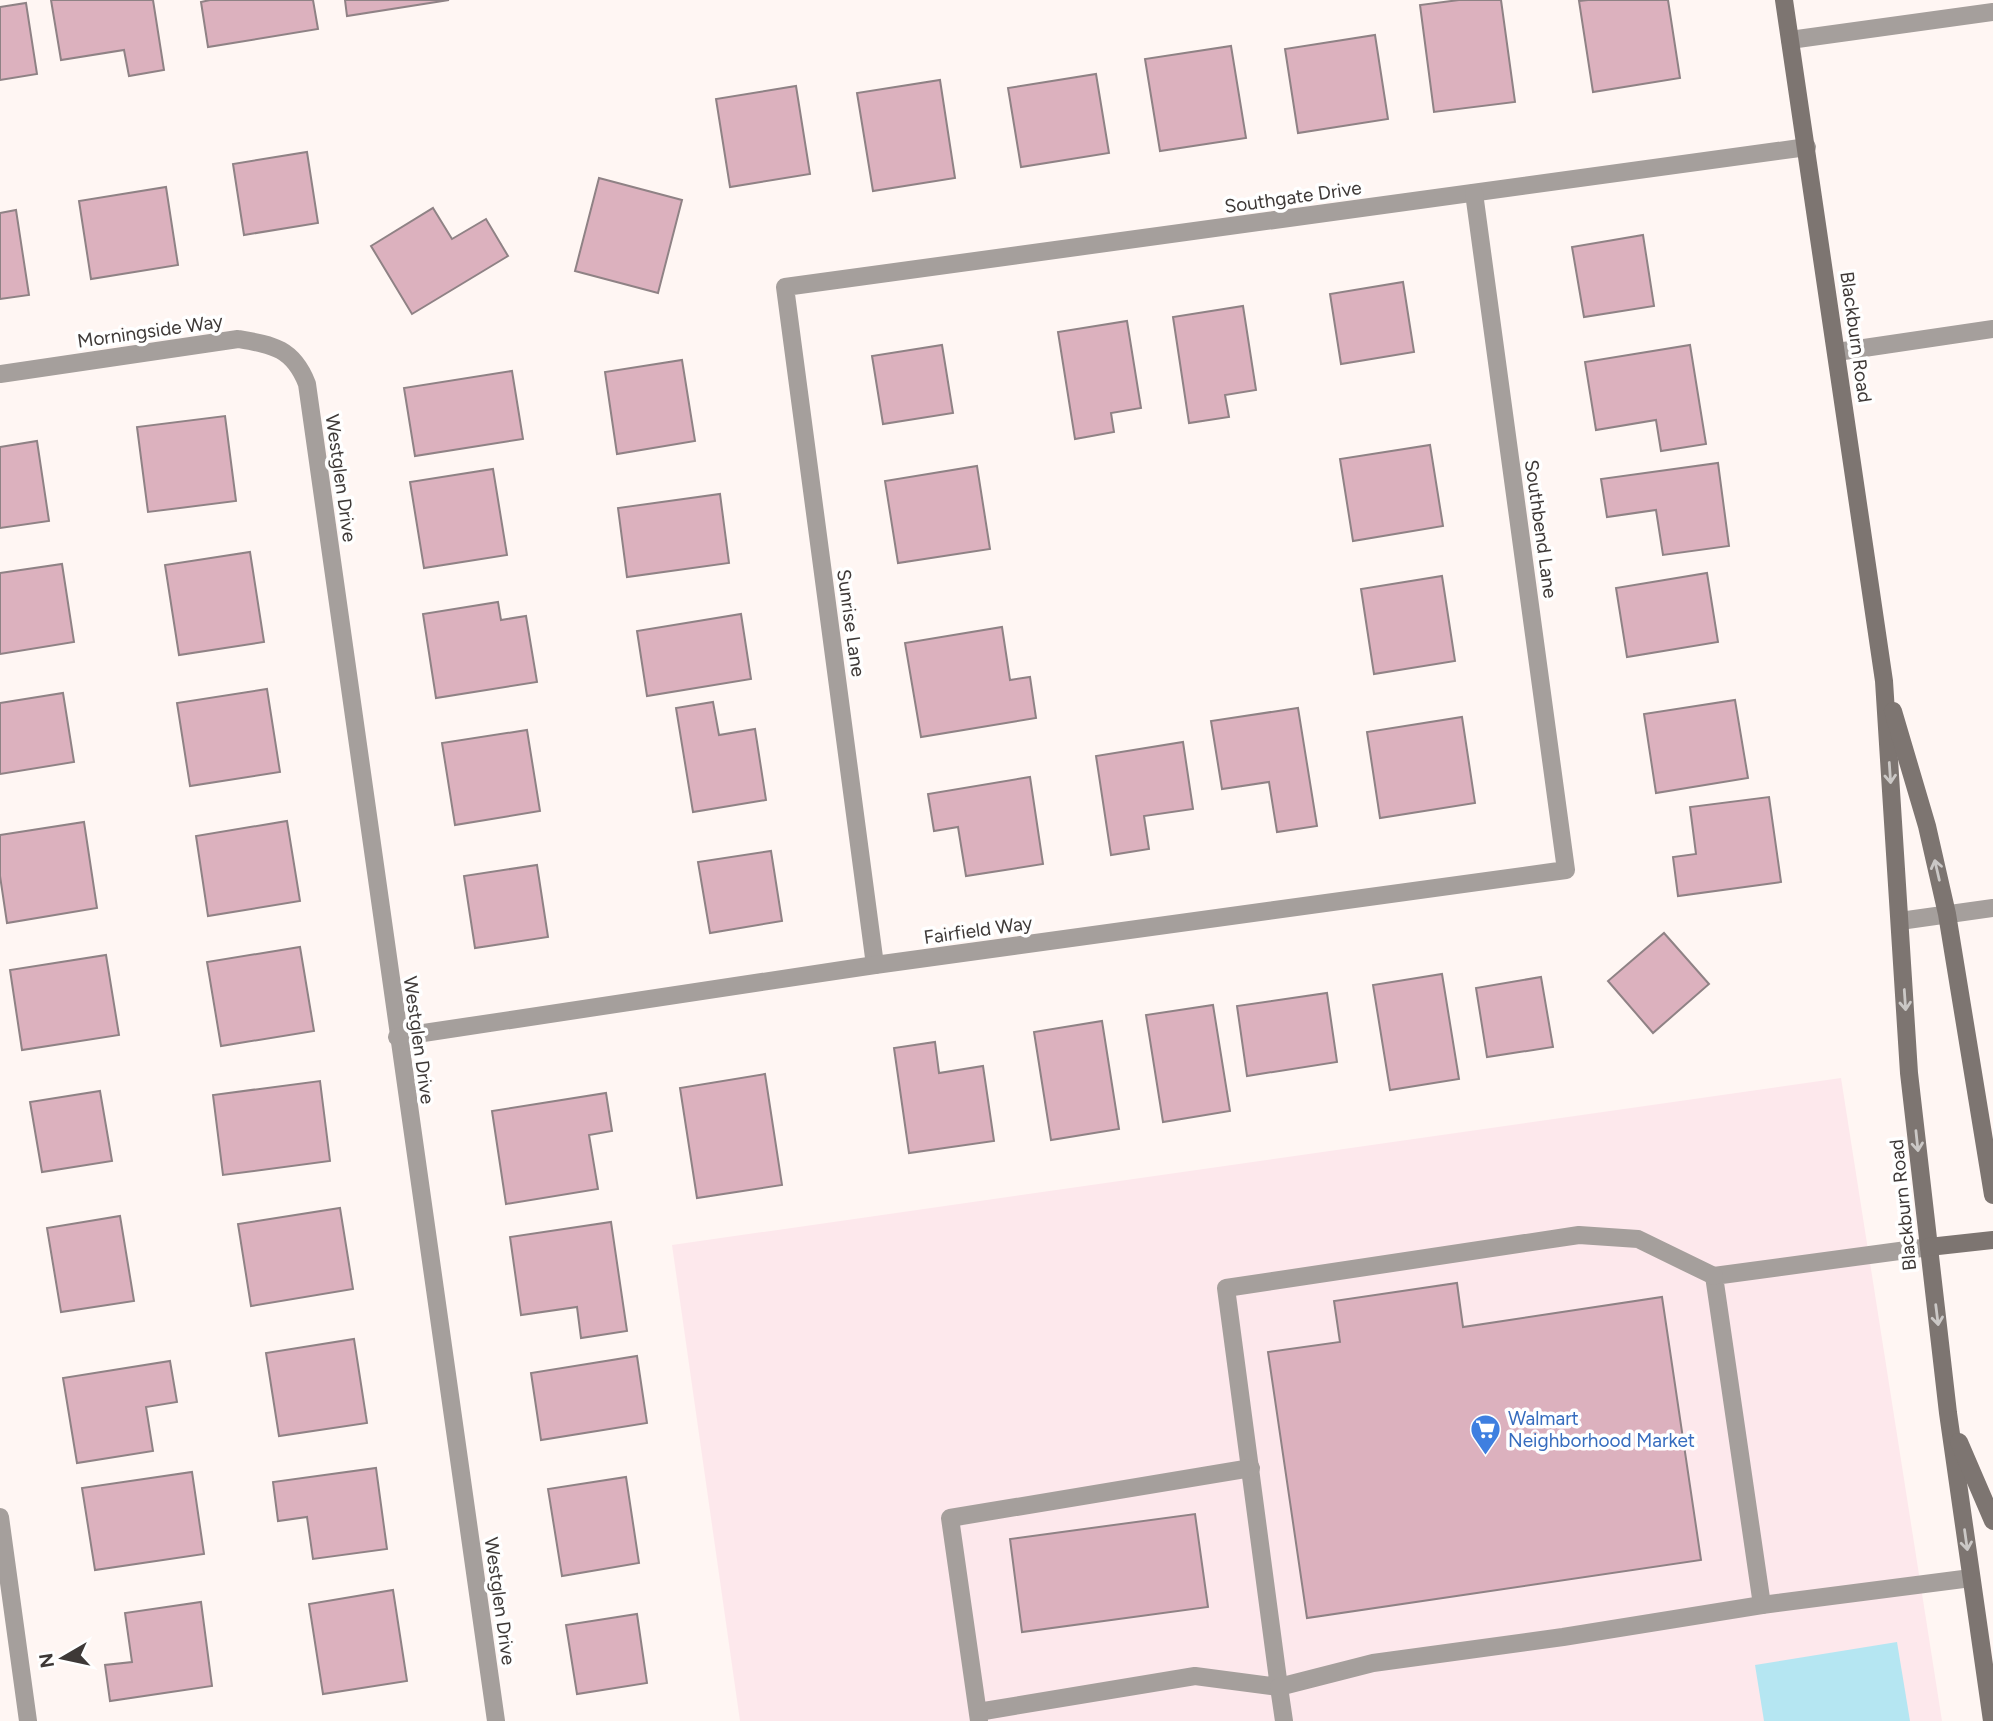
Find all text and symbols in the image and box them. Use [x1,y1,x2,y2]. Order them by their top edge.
street label: Southgate Drive [1223,176,1363,218]
street label: Blackburn Road [1835,270,1877,404]
street label: Morningside Way [76,309,224,353]
street label: Westglen Drive [321,413,361,543]
street label: Southbend Lane [1520,458,1562,600]
street label: Sunrise Lane [832,568,870,678]
one-way arrow [1884,762,1897,784]
one-way arrow [1930,859,1943,882]
street label: Fairfield Way [922,911,1034,949]
street label: Westglen Drive [399,975,439,1105]
one-way arrow [1898,989,1911,1012]
one-way arrow [1910,1129,1923,1152]
street label: Blackburn Road [1885,1138,1921,1272]
one-way arrow [1930,1303,1943,1326]
place label: Walmart Neighborhood Market [1508,1407,1695,1452]
supermarket icon: Walmart Neighborhood Market [1468,1412,1502,1456]
one-way arrow [1959,1528,1972,1551]
street label: Westglen Drive [480,1536,520,1666]
north arrow [28,1623,98,1693]
text: N [34,1652,59,1670]

